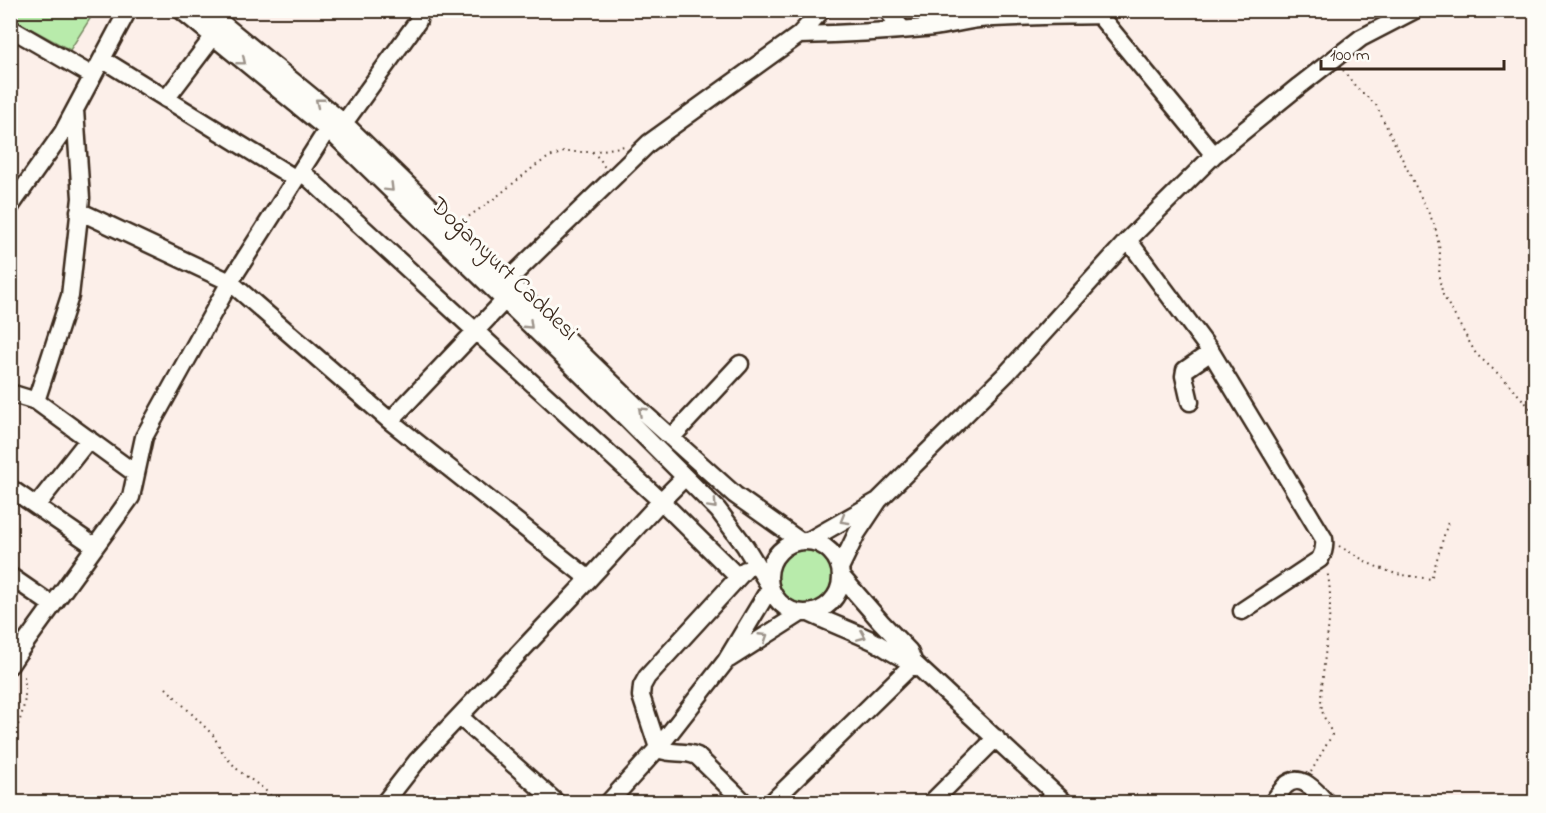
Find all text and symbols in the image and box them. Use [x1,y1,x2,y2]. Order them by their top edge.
scale bar [1321,33,1504,71]
text: 100 m [1330,43,1370,69]
one-way arrow [236,53,247,64]
one-way arrow [315,98,326,109]
one-way arrow [382,181,393,192]
street label: Doğanyurt Caddesi [420,189,585,351]
one-way arrow [522,317,533,328]
one-way arrow [638,407,648,418]
one-way arrow [706,499,717,509]
one-way arrow [840,513,850,525]
one-way arrow [856,629,867,641]
one-way arrow [758,632,768,644]

